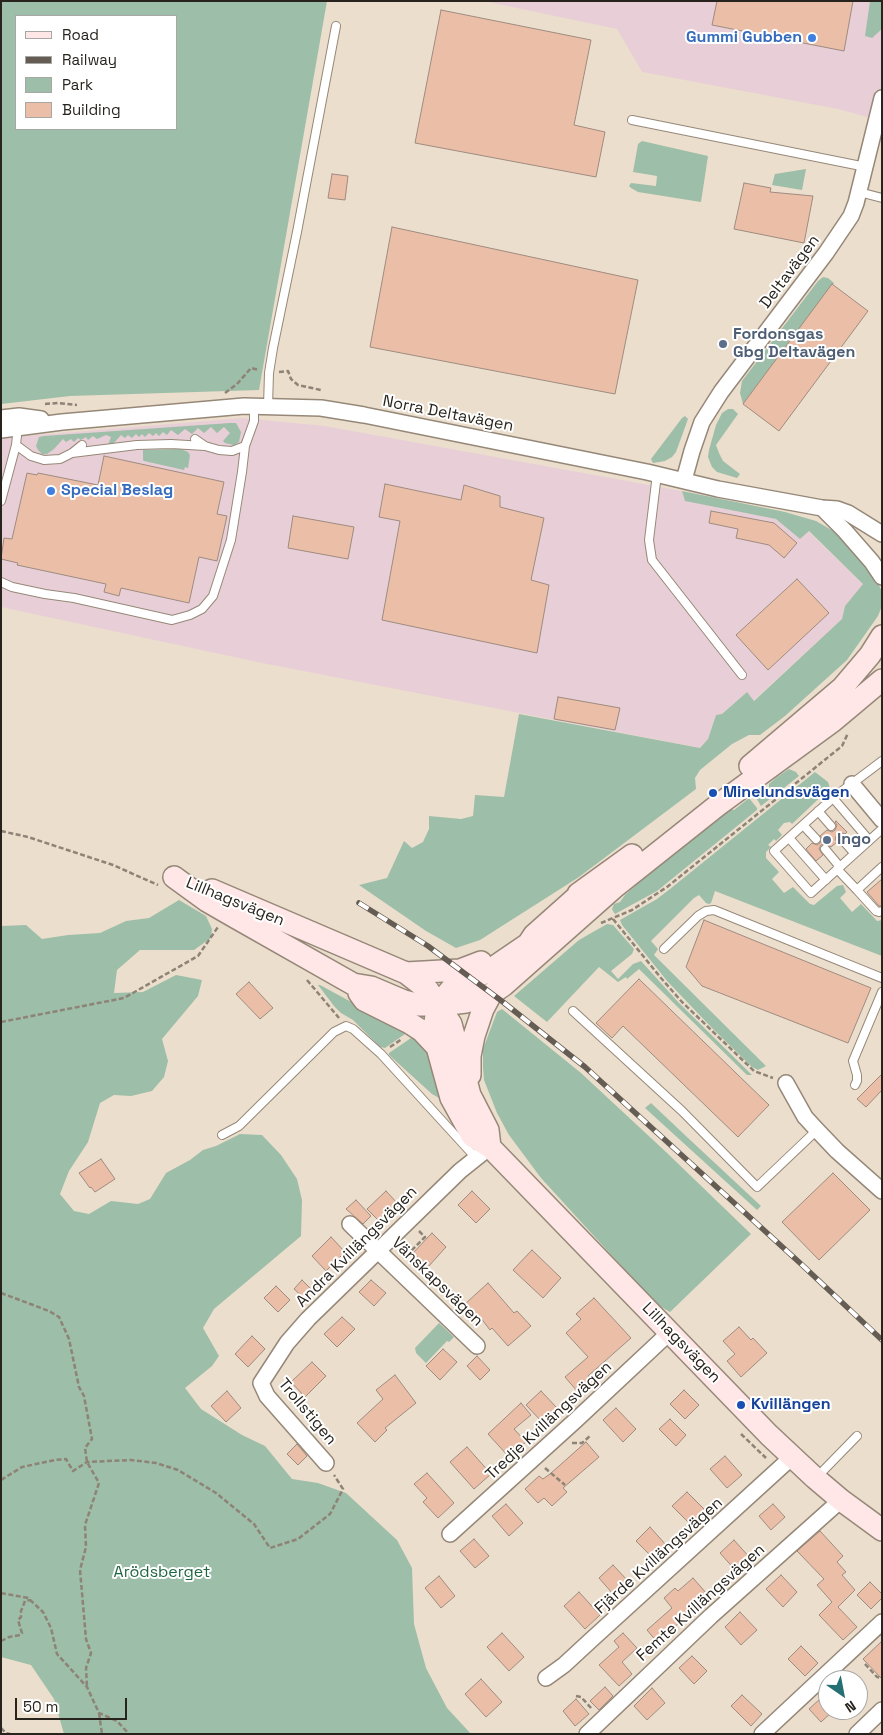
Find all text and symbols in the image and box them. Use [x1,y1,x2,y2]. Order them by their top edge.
legend [15,15,178,130]
text: Road [62,25,99,44]
place label: Gummi Gubben [686,28,802,48]
marker: Gummi Gubben [806,32,818,44]
text: Railway [62,50,117,69]
text: Park [62,75,93,94]
text: Building [62,100,121,119]
street label: Deltavägen [756,231,824,313]
place label: Fordonsgas Gbg Deltavägen [733,325,855,363]
marker: Fordonsgas Gbg Deltavägen [717,338,729,350]
street label: Norra Deltavägen [381,392,515,436]
place label: Special Beslag [61,481,173,501]
marker: Special Beslag [45,485,57,497]
place label: Minelundsvägen [723,783,850,803]
marker: Minelundsvägen [707,787,719,799]
place label: Ingo [837,830,871,850]
marker: Ingo [821,834,833,846]
street label: Lillhagsvägen [183,874,287,930]
street label: Andra Kvillängsvägen [292,1182,422,1312]
street label: Vänskapsvägen [387,1234,487,1330]
street label: Lillhagsvägen [638,1299,724,1387]
street label: Tredje Kvillängsvägen [482,1358,616,1484]
street label: Trollstigen [274,1375,340,1449]
place label: Kvillängen [751,1395,831,1415]
marker: Kvillängen [735,1399,747,1411]
street label: Fjärde Kvillängsvägen [591,1494,727,1618]
street label: Femte Kvillängsvägen [633,1540,769,1666]
park label: Arödsberget [114,1563,210,1583]
north arrow [818,1670,868,1720]
scale bar [18,1688,130,1720]
text: 50 m [23,1697,58,1716]
text: N [842,1697,859,1717]

